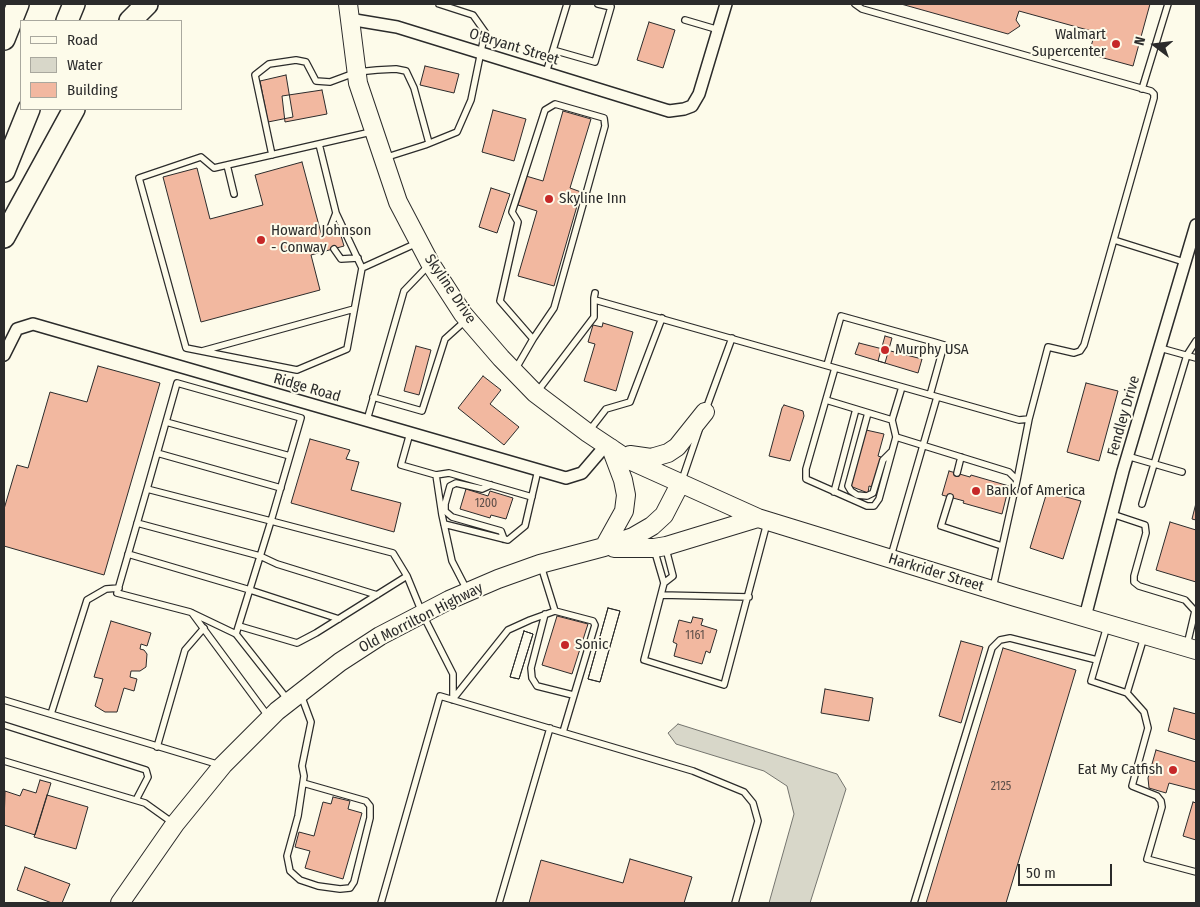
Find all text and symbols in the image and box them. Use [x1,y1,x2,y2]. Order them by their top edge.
legend [20,20,182,110]
north arrow [1130,20,1180,70]
street label: O'Bryant Street [467,25,561,69]
place label: Walmart Supercenter [1032,26,1106,61]
text: Road [67,31,98,49]
text: N [1131,35,1149,47]
marker: Walmart Supercenter [1110,38,1122,50]
text: Water [67,56,102,74]
text: Building [67,81,118,99]
place label: Skyline Inn [559,190,626,208]
marker: Skyline Inn [543,193,555,205]
place label: Howard Johnson - Conway [271,222,371,257]
marker: Howard Johnson - Conway [255,234,267,246]
street label: Skyline Drive [420,251,480,327]
place label: Murphy USA [895,341,969,359]
marker: Murphy USA [879,344,891,356]
street label: Ridge Road [271,370,343,406]
street label: Fendley Drive [1104,374,1144,458]
place label: Bank of America [986,482,1085,500]
marker: Bank of America [970,485,982,497]
house number: 1200 [475,497,497,511]
street label: Harkrider Street [886,550,986,596]
street label: Old Morrilton Highway [356,579,486,657]
house number: 1161 [685,629,705,643]
place label: Sonic [575,636,608,654]
marker: Sonic [559,639,571,651]
place label: Eat My Catfish [1078,761,1163,779]
marker: Eat My Catfish [1167,764,1179,776]
house number: 2125 [991,780,1011,794]
scale bar [1020,854,1114,886]
text: 50 m [1026,864,1056,882]

